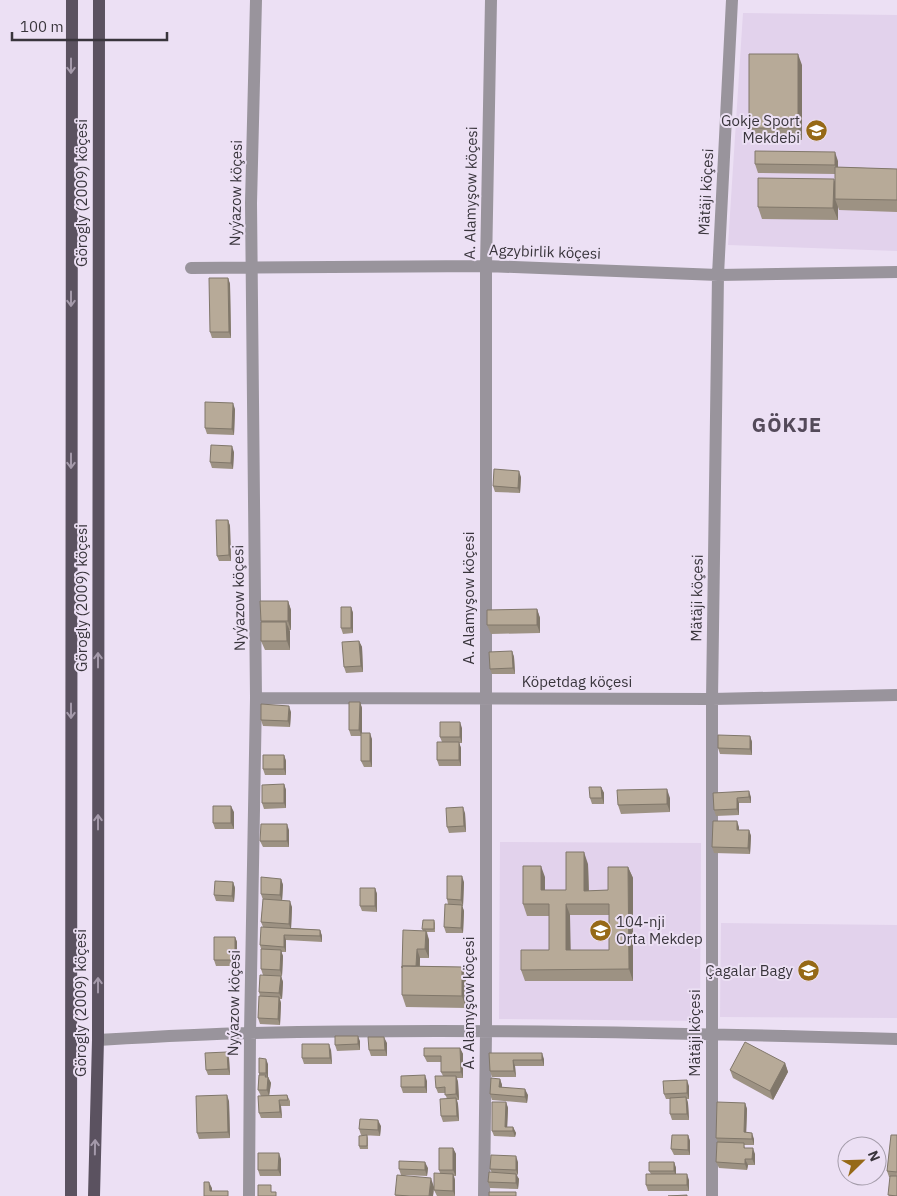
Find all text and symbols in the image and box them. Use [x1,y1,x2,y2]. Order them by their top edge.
scale bar [12,10,168,42]
text: 100 m [20,17,64,36]
one-way arrow [66,58,76,74]
place label: Gokje Sport Mekdebi [721,111,800,147]
school or university icon: Gokje Sport Mekdebi [804,118,828,142]
street label: Görogly (2009) köçesi [72,119,91,267]
street label: A. Alamyşow köçesi [460,126,481,260]
street label: Nyýazow köçesi [225,140,246,246]
street label: Mätäji köçesi [694,148,717,236]
street label: Agzybirlik köçesi [489,240,601,263]
one-way arrow [66,290,76,306]
district label: GÖKJE [752,411,822,438]
one-way arrow [66,452,76,469]
street label: Görogly (2009) köçesi [72,524,91,672]
street label: A. Alamyşow köçesi [459,531,478,665]
street label: Nyýazow köçesi [228,545,249,651]
street label: Mätäji köçesi [686,554,707,642]
one-way arrow [93,652,103,668]
street label: Köpetdag köçesi [522,672,632,691]
one-way arrow [66,702,76,719]
one-way arrow [93,815,103,831]
place label: 104-nji Orta Mekdep [616,912,703,948]
school or university icon: 104-nji Orta Mekdep [588,919,612,943]
street label: Görogly (2009) köçesi [71,929,90,1077]
street label: A. Alamyşow köçesi [459,936,478,1070]
street label: Nyýazow köçesi [223,950,244,1056]
school or university icon: Çagalar Bagy [797,959,821,983]
place label: Çagalar Bagy [705,961,794,980]
one-way arrow [93,977,103,994]
street label: Mätäji köçesi [685,989,704,1077]
north arrow [837,1136,887,1186]
one-way arrow [90,1140,100,1156]
text: N [864,1148,884,1164]

